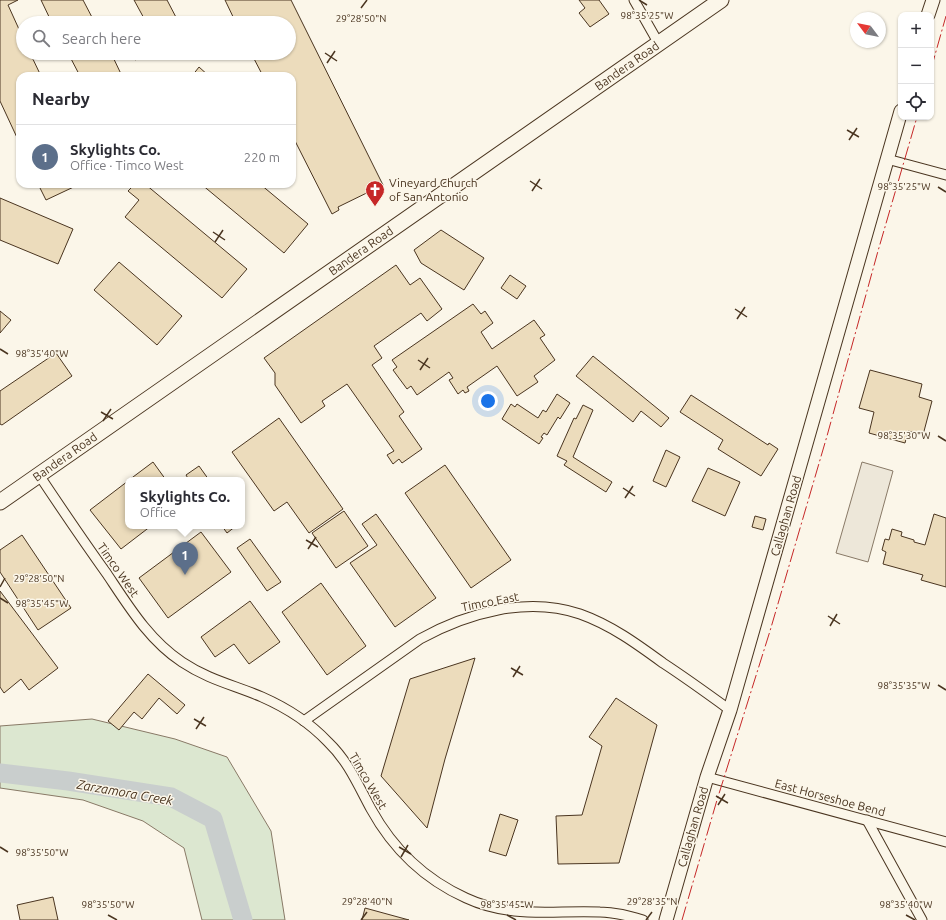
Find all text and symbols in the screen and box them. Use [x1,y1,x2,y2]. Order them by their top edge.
text: 98°35'25"W [621,10,673,21]
north arrow [850,12,886,48]
map controls [898,12,934,120]
button: + [898,12,934,48]
text: 29°28'50"N [336,13,386,24]
search box [16,16,296,60]
icon: search [30,27,52,49]
text: Search here [62,30,141,47]
street label: Bandera Road [592,39,661,93]
button: − [898,48,934,84]
button: locate [898,84,934,120]
text: Nearby [32,89,90,108]
text: Skylights Co. [70,141,160,158]
text: 1 [41,150,49,164]
text: 220 m [244,150,280,164]
text: Office · Timco West [70,158,184,172]
place label: Vineyard Church of San Antonio [389,176,478,203]
church icon: Vineyard Church of San Antonio [364,179,386,207]
text: 98°35'25"W [878,181,930,192]
street label: Bandera Road [326,224,395,278]
text: 98°35'40"W [16,348,68,359]
your location [478,391,498,411]
street label: Bandera Road [30,430,99,484]
text: 98°35'30"W [878,430,930,441]
street label: Callaghan Road [768,474,803,558]
popup [125,477,245,529]
text: Skylights Co. [140,488,230,505]
text: Office [140,505,176,519]
street label: Timco West [95,540,142,599]
pin: 1 [172,542,198,575]
text: 29°28'50"N [14,573,64,584]
street label: Timco East [460,590,520,613]
text: 98°35'45"W [16,598,68,609]
text: 98°35'35"W [878,680,930,691]
street label: Timco West [347,750,390,812]
water label: Zarzamora Creek [75,776,174,807]
street label: East Horseshoe Bend [773,776,887,819]
street label: Callaghan Road [675,785,710,869]
text: 98°35'50"W [16,847,68,858]
text: 29°28'40"N [342,896,392,907]
text: 29°28'35"N [627,896,677,907]
text: 98°35'50"W [82,899,134,910]
text: 98°35'45"W [481,899,533,910]
text: 98°35'40"W [880,899,932,910]

